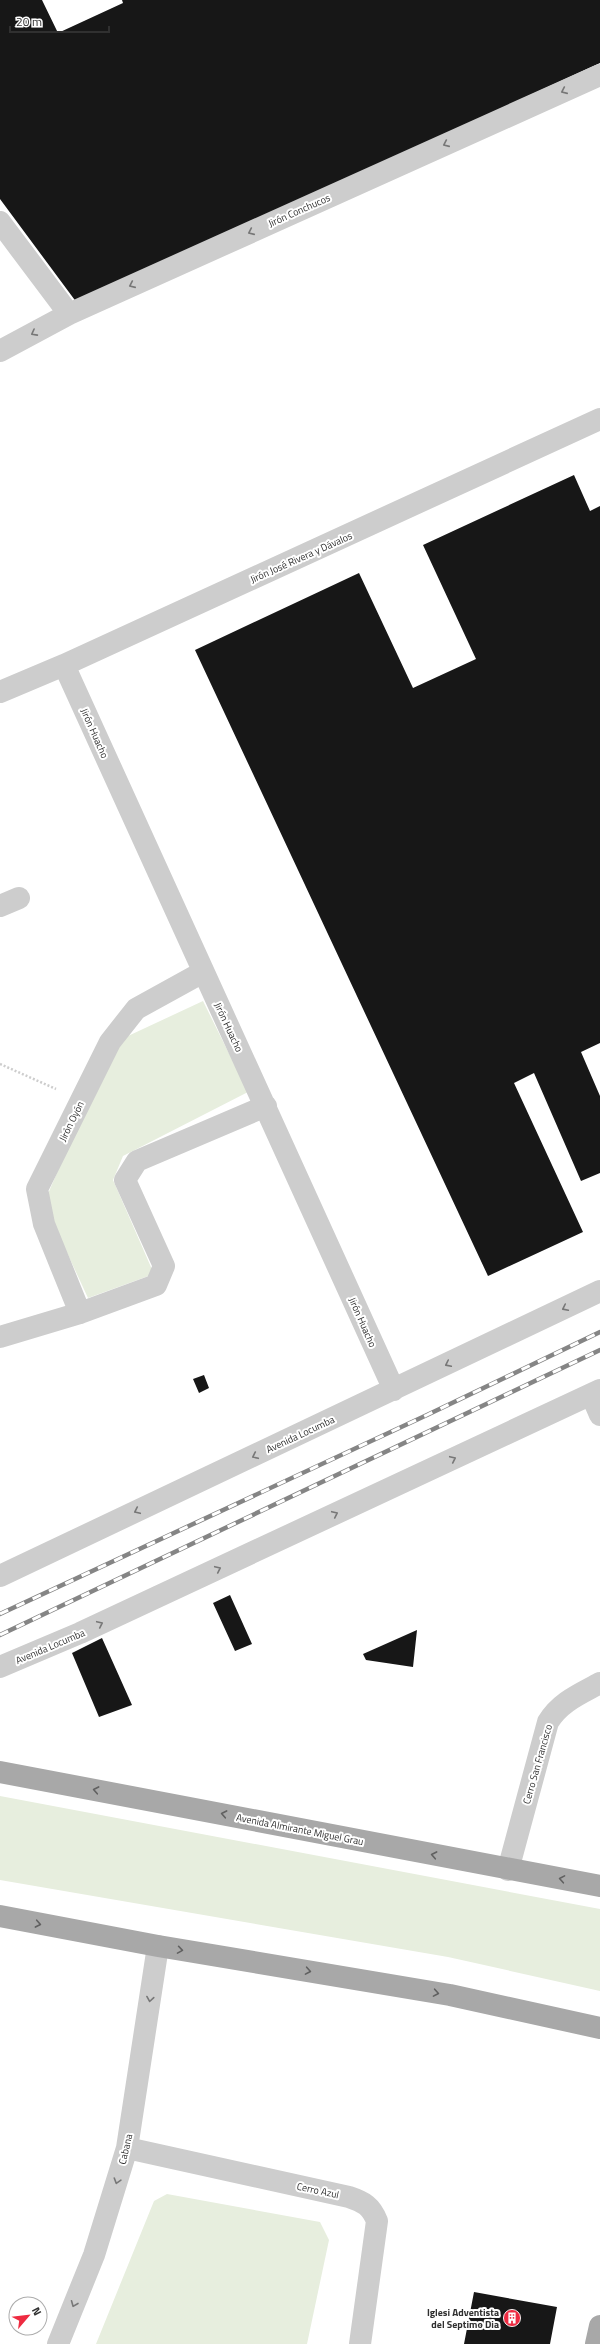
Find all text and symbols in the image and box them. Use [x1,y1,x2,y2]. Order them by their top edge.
scale bar [10,8,109,34]
text: 20 m [16,12,42,31]
one-way arrow [561,86,569,94]
one-way arrow [442,139,450,147]
street label: Jirón Conchucos [266,190,333,231]
one-way arrow [247,227,255,235]
one-way arrow [129,280,136,288]
one-way arrow [31,328,39,335]
street label: Jirón José Rivera y Dávalos [248,528,355,587]
street label: Jirón Huacho [77,706,112,761]
street label: Jirón Huacho [210,1000,247,1055]
street label: Jirón Oyón [55,1098,88,1144]
street label: Jirón Huacho [345,1295,380,1350]
one-way arrow [562,1303,569,1311]
one-way arrow [445,1359,452,1367]
street label: Avenida Locumba [264,1412,337,1457]
one-way arrow [251,1451,259,1459]
one-way arrow [449,1456,457,1464]
one-way arrow [134,1506,141,1514]
one-way arrow [331,1511,339,1519]
one-way arrow [213,1566,221,1574]
one-way arrow [96,1621,103,1629]
street label: Avenida Locumba [13,1625,87,1668]
street label: Cerro San Francisco [519,1722,556,1806]
one-way arrow [93,1787,99,1795]
one-way arrow [221,1810,227,1819]
street label: Avenida Almirante Miguel Grau [235,1810,365,1849]
one-way arrow [431,1852,437,1860]
one-way arrow [559,1876,565,1884]
one-way arrow [35,1919,41,1927]
one-way arrow [177,1945,183,1954]
one-way arrow [305,1966,311,1975]
one-way arrow [433,1988,439,1997]
one-way arrow [146,1996,155,2002]
street label: Cabana [115,2132,136,2166]
one-way arrow [113,2178,122,2185]
street label: Cerro Azul [295,2179,340,2202]
north arrow [8,2296,48,2336]
one-way arrow [71,2301,79,2308]
text: N [28,2304,46,2318]
place label: Iglesi Adventista del Septimo Dia [427,2305,499,2332]
building icon: Iglesi Adventista del Septimo Dia [502,2308,522,2328]

